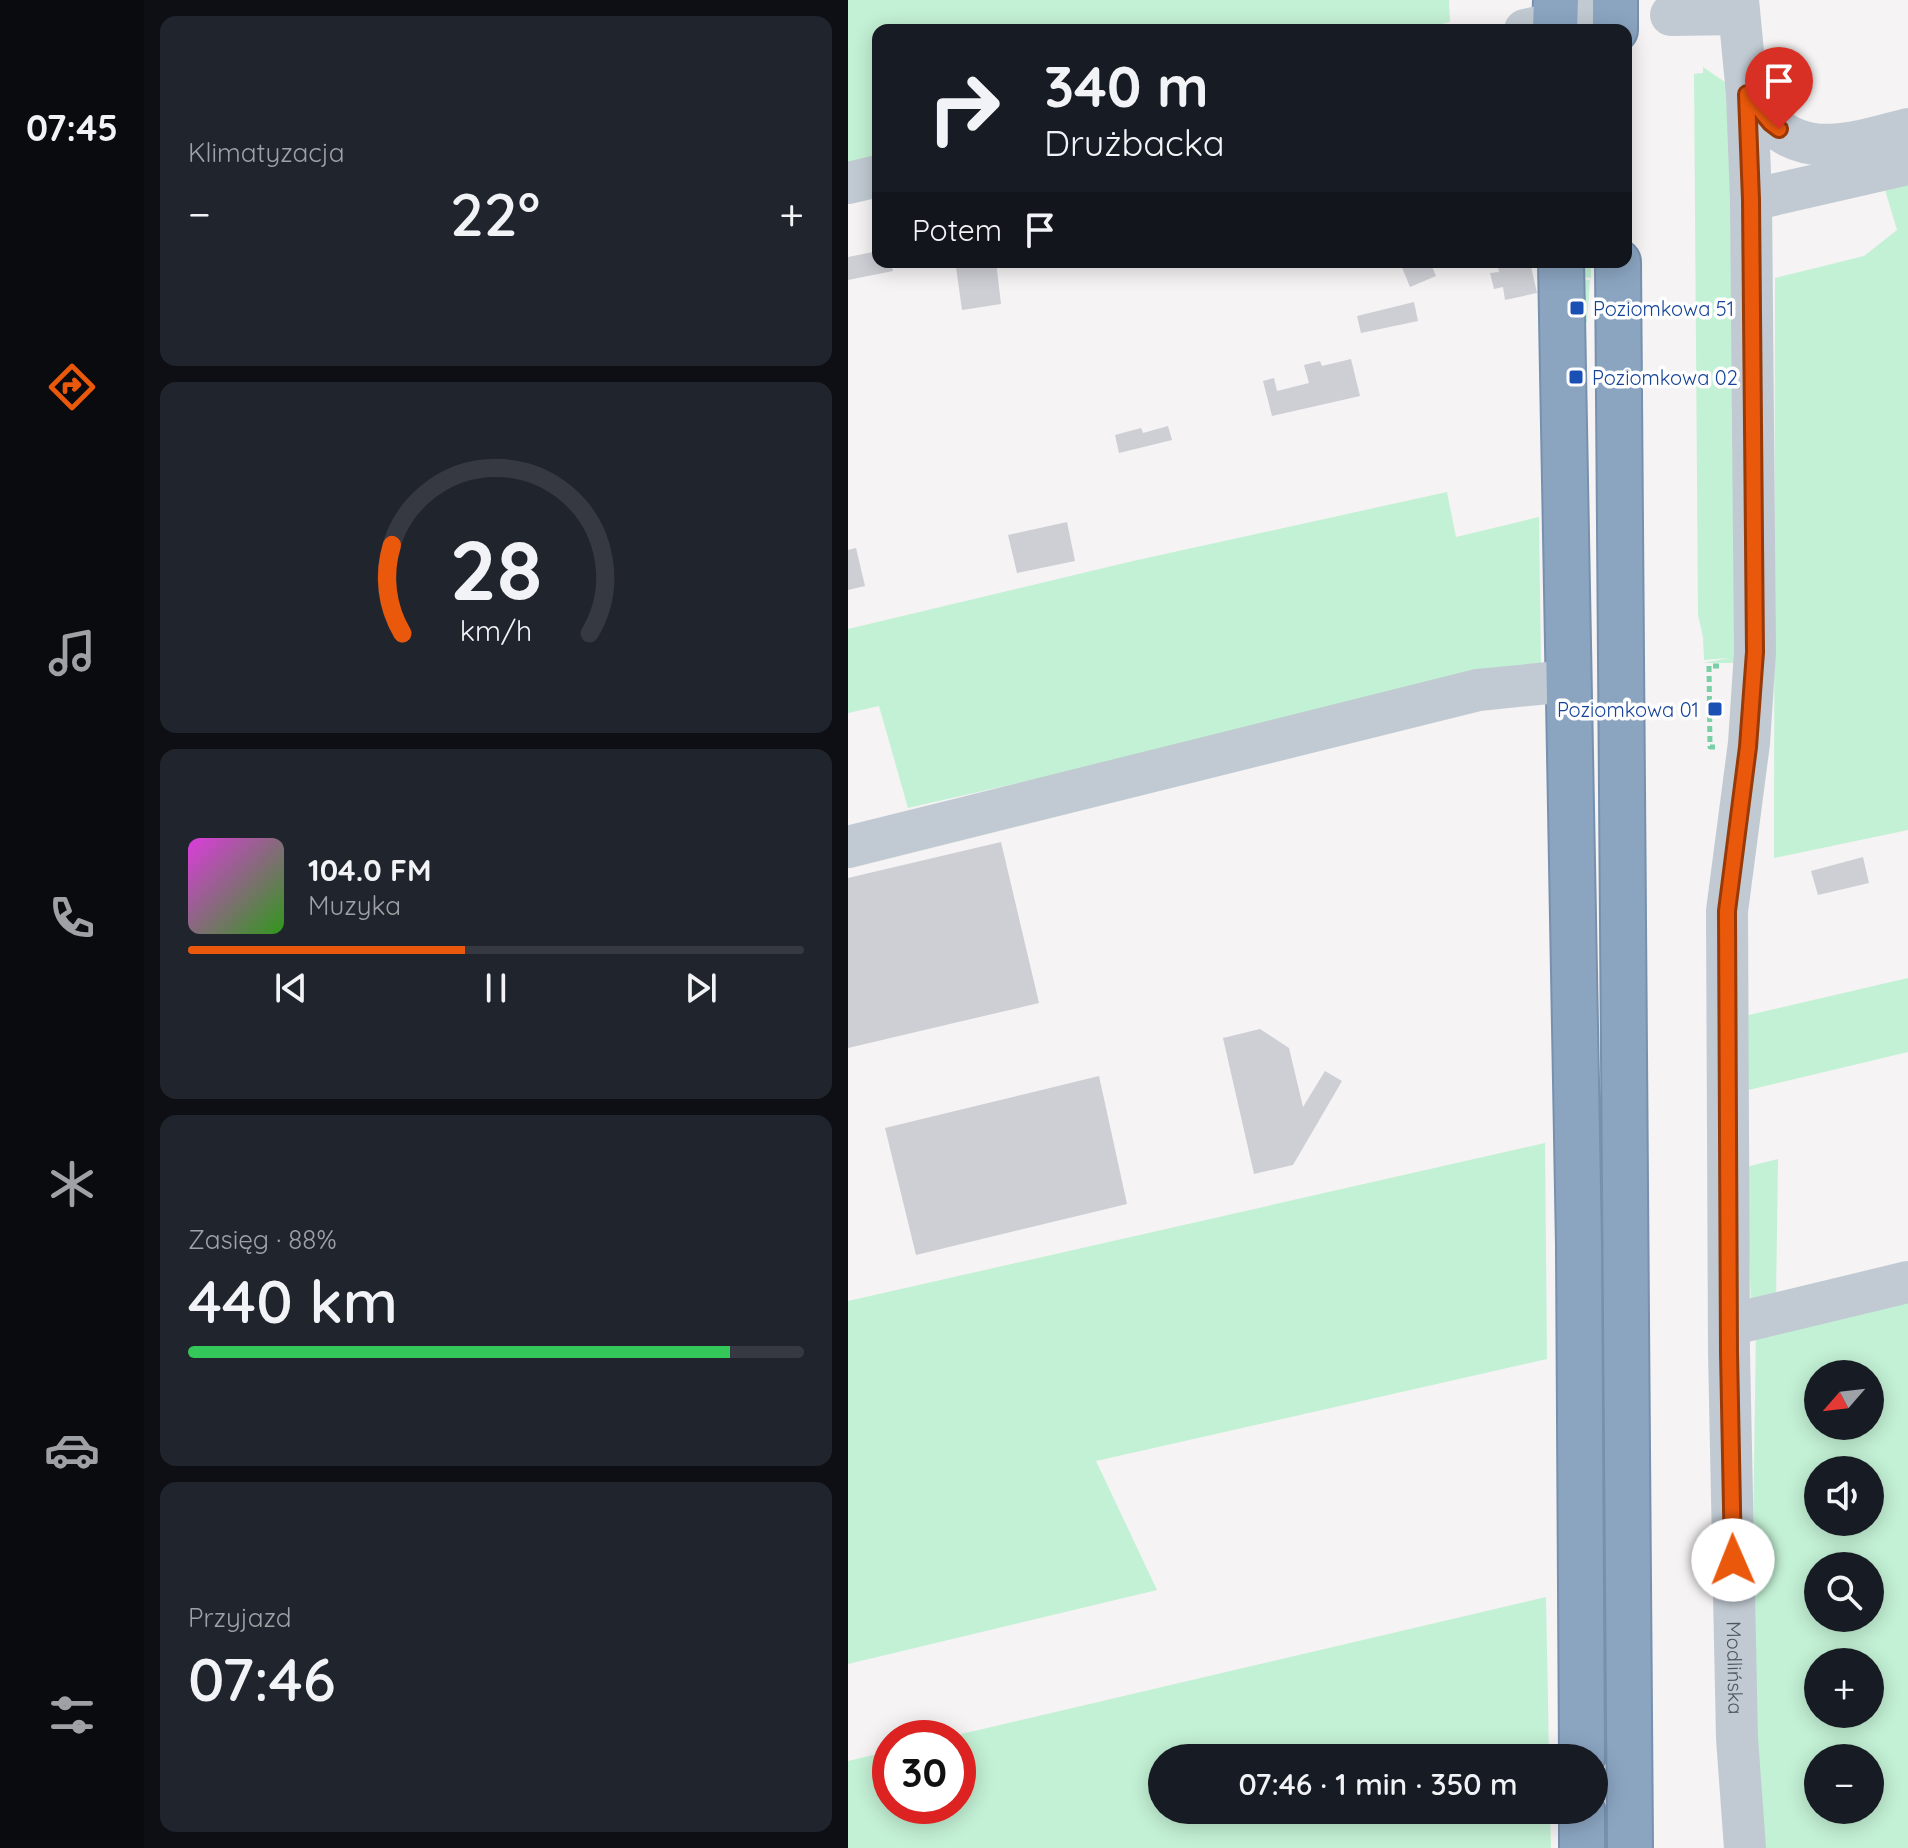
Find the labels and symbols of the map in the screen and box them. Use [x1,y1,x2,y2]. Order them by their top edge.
pin [1745,47,1813,129]
place label: Poziomkowa 51 [1593,296,1734,321]
marker: Poziomkowa 51 [1568,299,1586,317]
place label: Poziomkowa 02 [1592,365,1738,390]
marker: Poziomkowa 02 [1567,368,1585,386]
place label: Poziomkowa 01 [1557,697,1699,722]
marker: Poziomkowa 01 [1706,700,1724,718]
north arrow [1804,1360,1884,1440]
position arrow [1691,1518,1775,1602]
street label: Modlińska [1722,1621,1749,1715]
speed limit sign: 30 [872,1720,976,1824]

